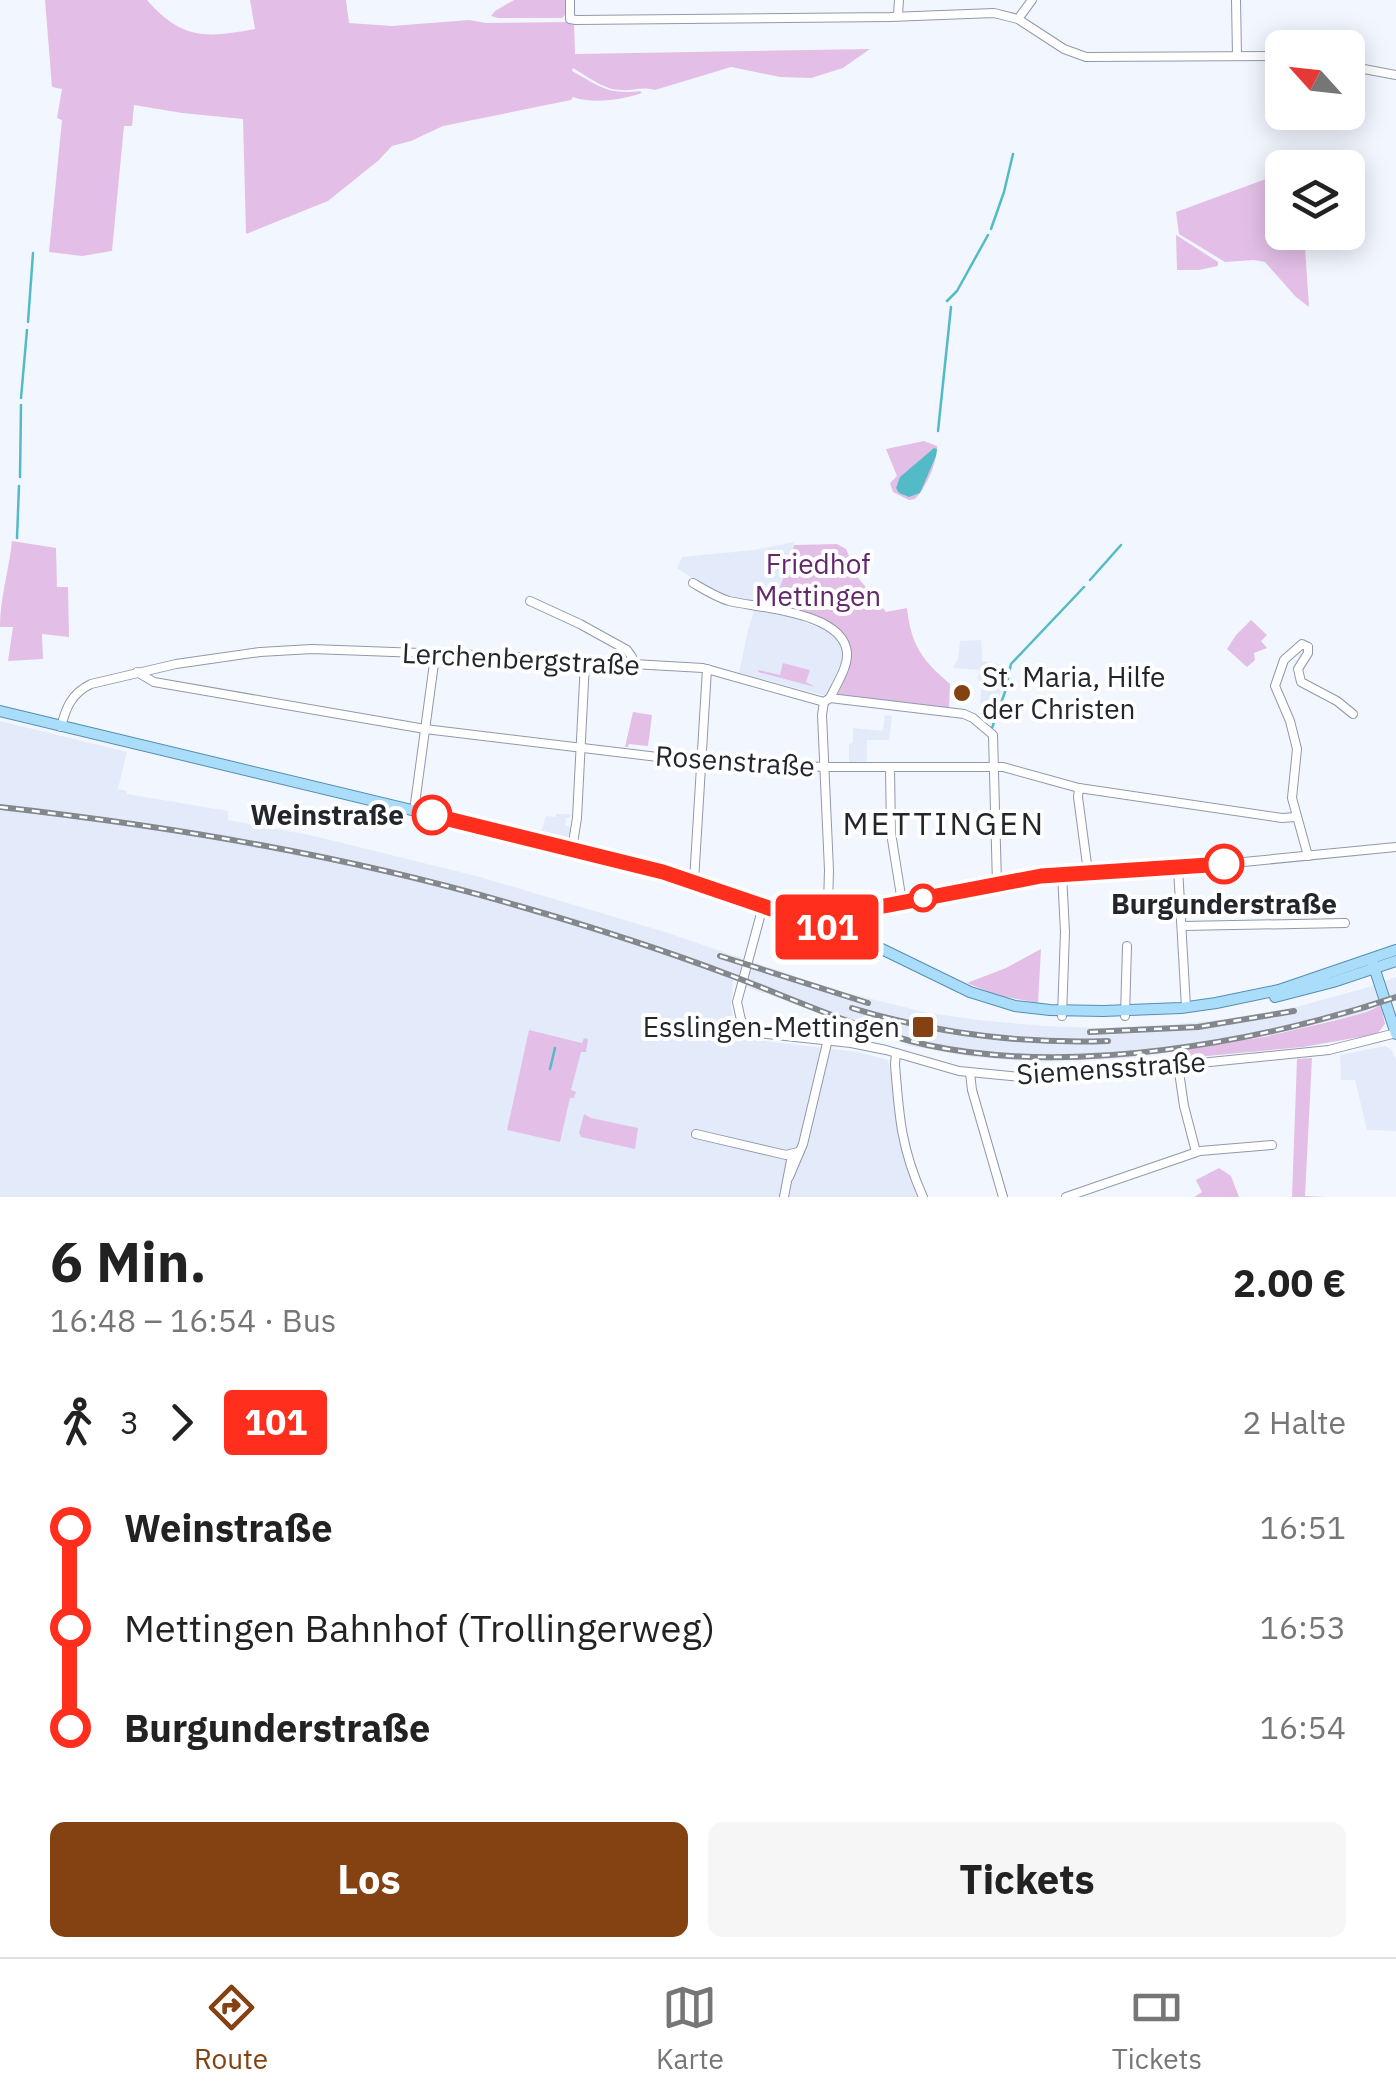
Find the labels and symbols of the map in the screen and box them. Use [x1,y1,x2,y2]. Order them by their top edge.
north arrow [1265,30,1365,130]
park label: Friedhof Mettingen [755,545,881,614]
street label: Lerchenbergstraße [401,634,641,683]
place label: St. Maria, Hilfe der Christen [982,658,1166,727]
marker: St. Maria, Hilfe der Christen [951,682,973,704]
street label: Rosenstraße [654,736,816,785]
place label: Weinstraße [250,796,404,833]
marker: Weinstraße [413,796,451,834]
district label: METTINGEN [842,802,1046,844]
marker: Burgunderstraße [1205,845,1243,883]
unlabelled marker [910,885,936,911]
place label: Burgunderstraße [1111,885,1337,922]
line badge: 101 [770,894,884,960]
place label: Esslingen-Mettingen [643,1008,900,1045]
marker: Esslingen-Mettingen [910,1014,936,1040]
street label: Siemensstraße [1015,1042,1207,1093]

